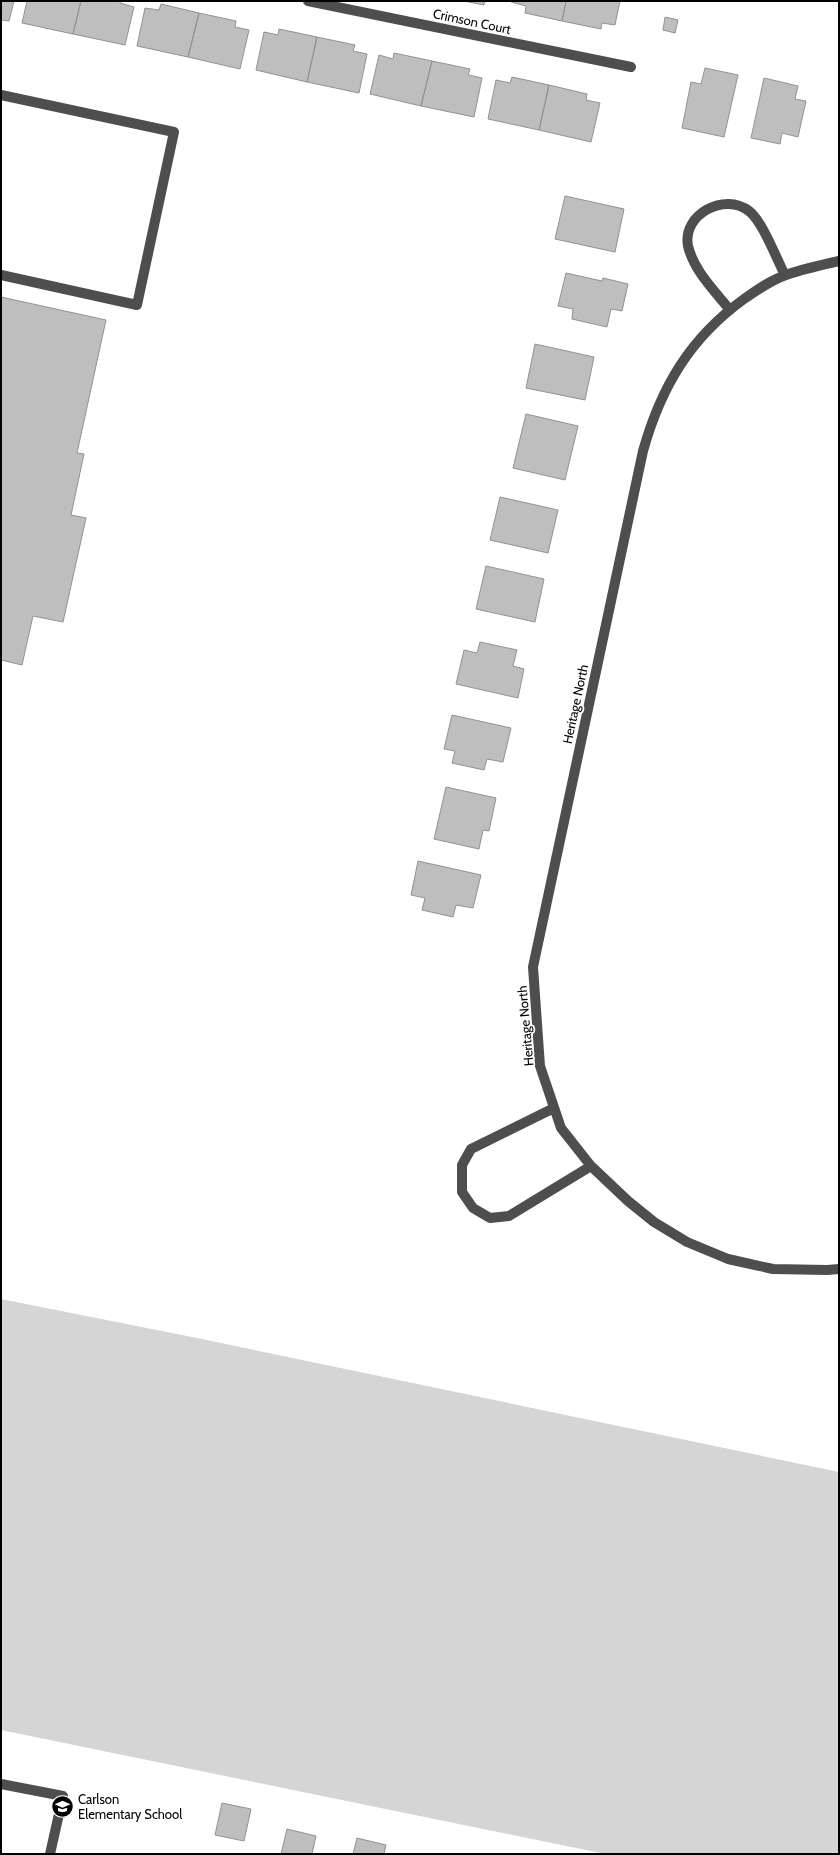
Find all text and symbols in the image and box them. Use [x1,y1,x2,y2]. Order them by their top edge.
street label: Crimson Court [432,5,513,37]
street label: Heritage North [559,663,591,745]
street label: Heritage North [514,985,536,1067]
place label: Carlson Elementary School [78,1791,182,1822]
school or university icon: Carlson Elementary School [50,1793,76,1819]

